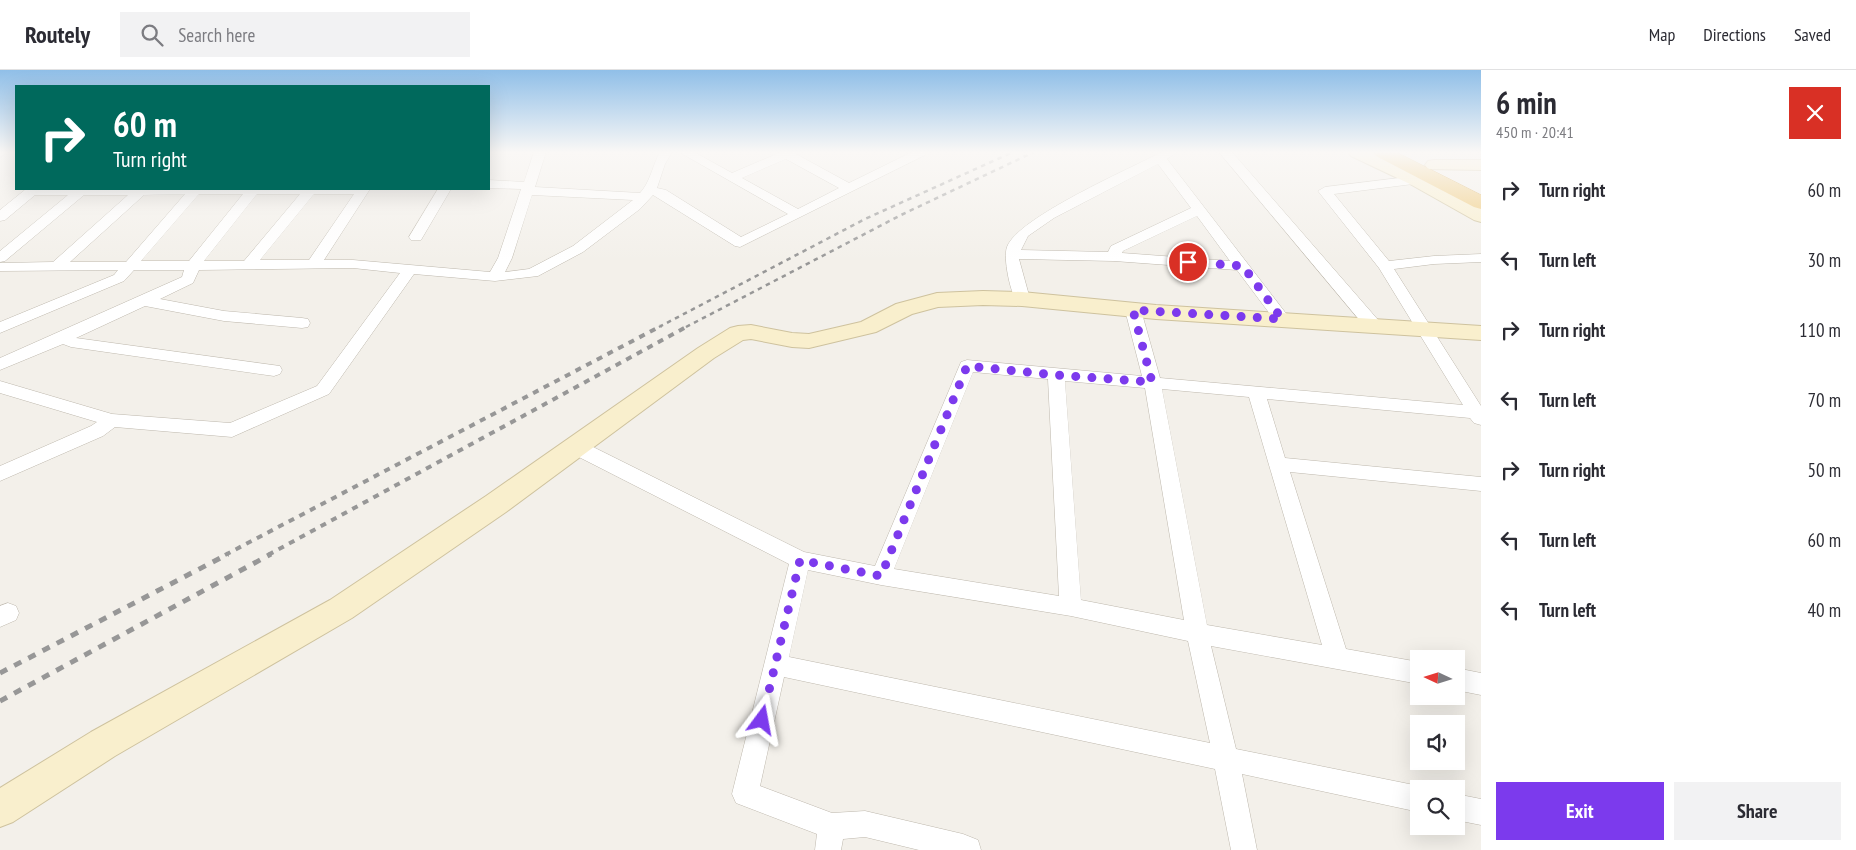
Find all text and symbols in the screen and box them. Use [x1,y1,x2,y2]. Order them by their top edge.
search box [120,12,470,57]
text: Routely [25,19,90,50]
icon: search [138,21,166,49]
text: Search here [178,23,255,47]
text: Map [1649,23,1675,46]
text: Directions [1703,23,1766,46]
text: Saved [1794,23,1831,46]
text: 6 min [1496,83,1557,122]
button: close [1789,87,1841,139]
text: 60 m [113,101,177,147]
icon: right [30,105,95,170]
text: 450 m · 20:41 [1496,122,1574,142]
text: Turn right [113,145,187,173]
icon: right [1496,176,1524,204]
text: Turn right [1539,178,1605,202]
text: 60 m [1808,178,1841,202]
pin [1167,241,1209,283]
icon: left [1496,246,1524,274]
icon: arrive [1174,248,1202,276]
text: Turn left [1539,248,1596,272]
text: 30 m [1808,248,1841,272]
icon: right [1496,316,1524,344]
text: Turn right [1539,318,1605,342]
text: 110 m [1799,318,1841,342]
icon: left [1496,386,1524,414]
text: Turn left [1539,388,1596,412]
text: 70 m [1808,388,1841,412]
icon: right [1496,456,1524,484]
text: Turn right [1539,458,1605,482]
text: 50 m [1808,458,1841,482]
icon: left [1496,526,1524,554]
text: Turn left [1539,528,1596,552]
text: 60 m [1808,528,1841,552]
icon: left [1496,596,1524,624]
text: Turn left [1539,598,1596,622]
text: 40 m [1808,598,1841,622]
north arrow [1410,650,1465,705]
map controls [1410,650,1465,835]
position arrow [735,693,787,745]
button: sound [1410,715,1465,770]
button: search [1410,780,1465,835]
button: Exit [1496,782,1664,840]
button: Share [1674,782,1841,840]

